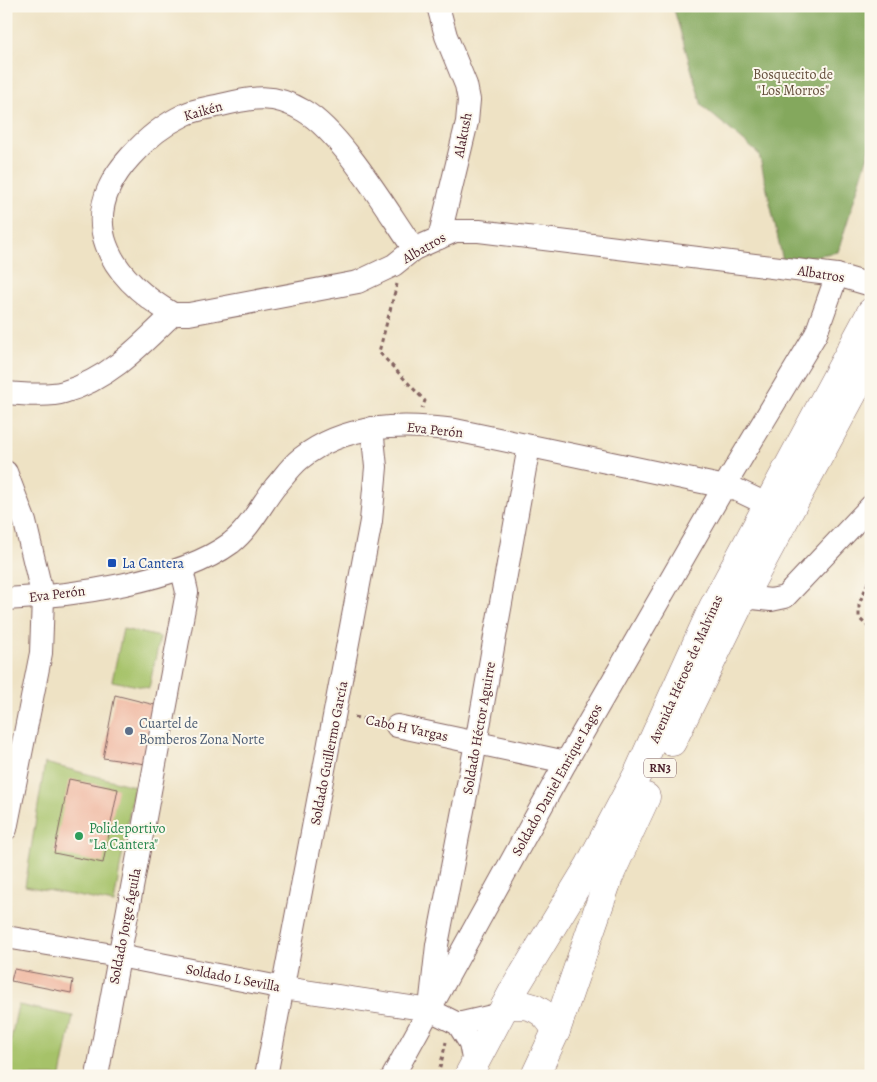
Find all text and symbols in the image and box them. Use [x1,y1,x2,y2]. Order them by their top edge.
park label: Bosquecito de "Los Morros" [753,65,833,100]
street label: Kaikén [181,96,225,126]
street label: Alakush [449,110,477,160]
street label: Albatros [398,228,449,269]
street label: Albatros [795,261,846,287]
street label: Eva Perón [406,418,464,442]
place label: La Cantera [122,554,184,573]
marker: La Cantera [106,557,118,569]
street label: Eva Perón [28,581,86,607]
street label: Avenida Héroes de Malvinas [644,592,727,747]
street label: Soldado Héctor Aguirre [458,660,500,796]
street label: Soldado Guillermo García [306,679,352,827]
street label: Soldado Daniel Enrique Lagos [507,701,607,859]
street label: Cabo H Vargas [364,710,450,746]
place label: Cuartel de Bomberos Zona Norte [139,714,264,749]
marker: Cuartel de Bomberos Zona Norte [123,725,135,737]
road number: RN3 [644,758,676,778]
place label: Polideportivo "La Cantera" [89,819,166,854]
marker: Polideportivo "La Cantera" [73,830,85,842]
street label: Soldado Jorge Águila [104,866,146,986]
street label: Soldado L Sevilla [184,960,282,997]

